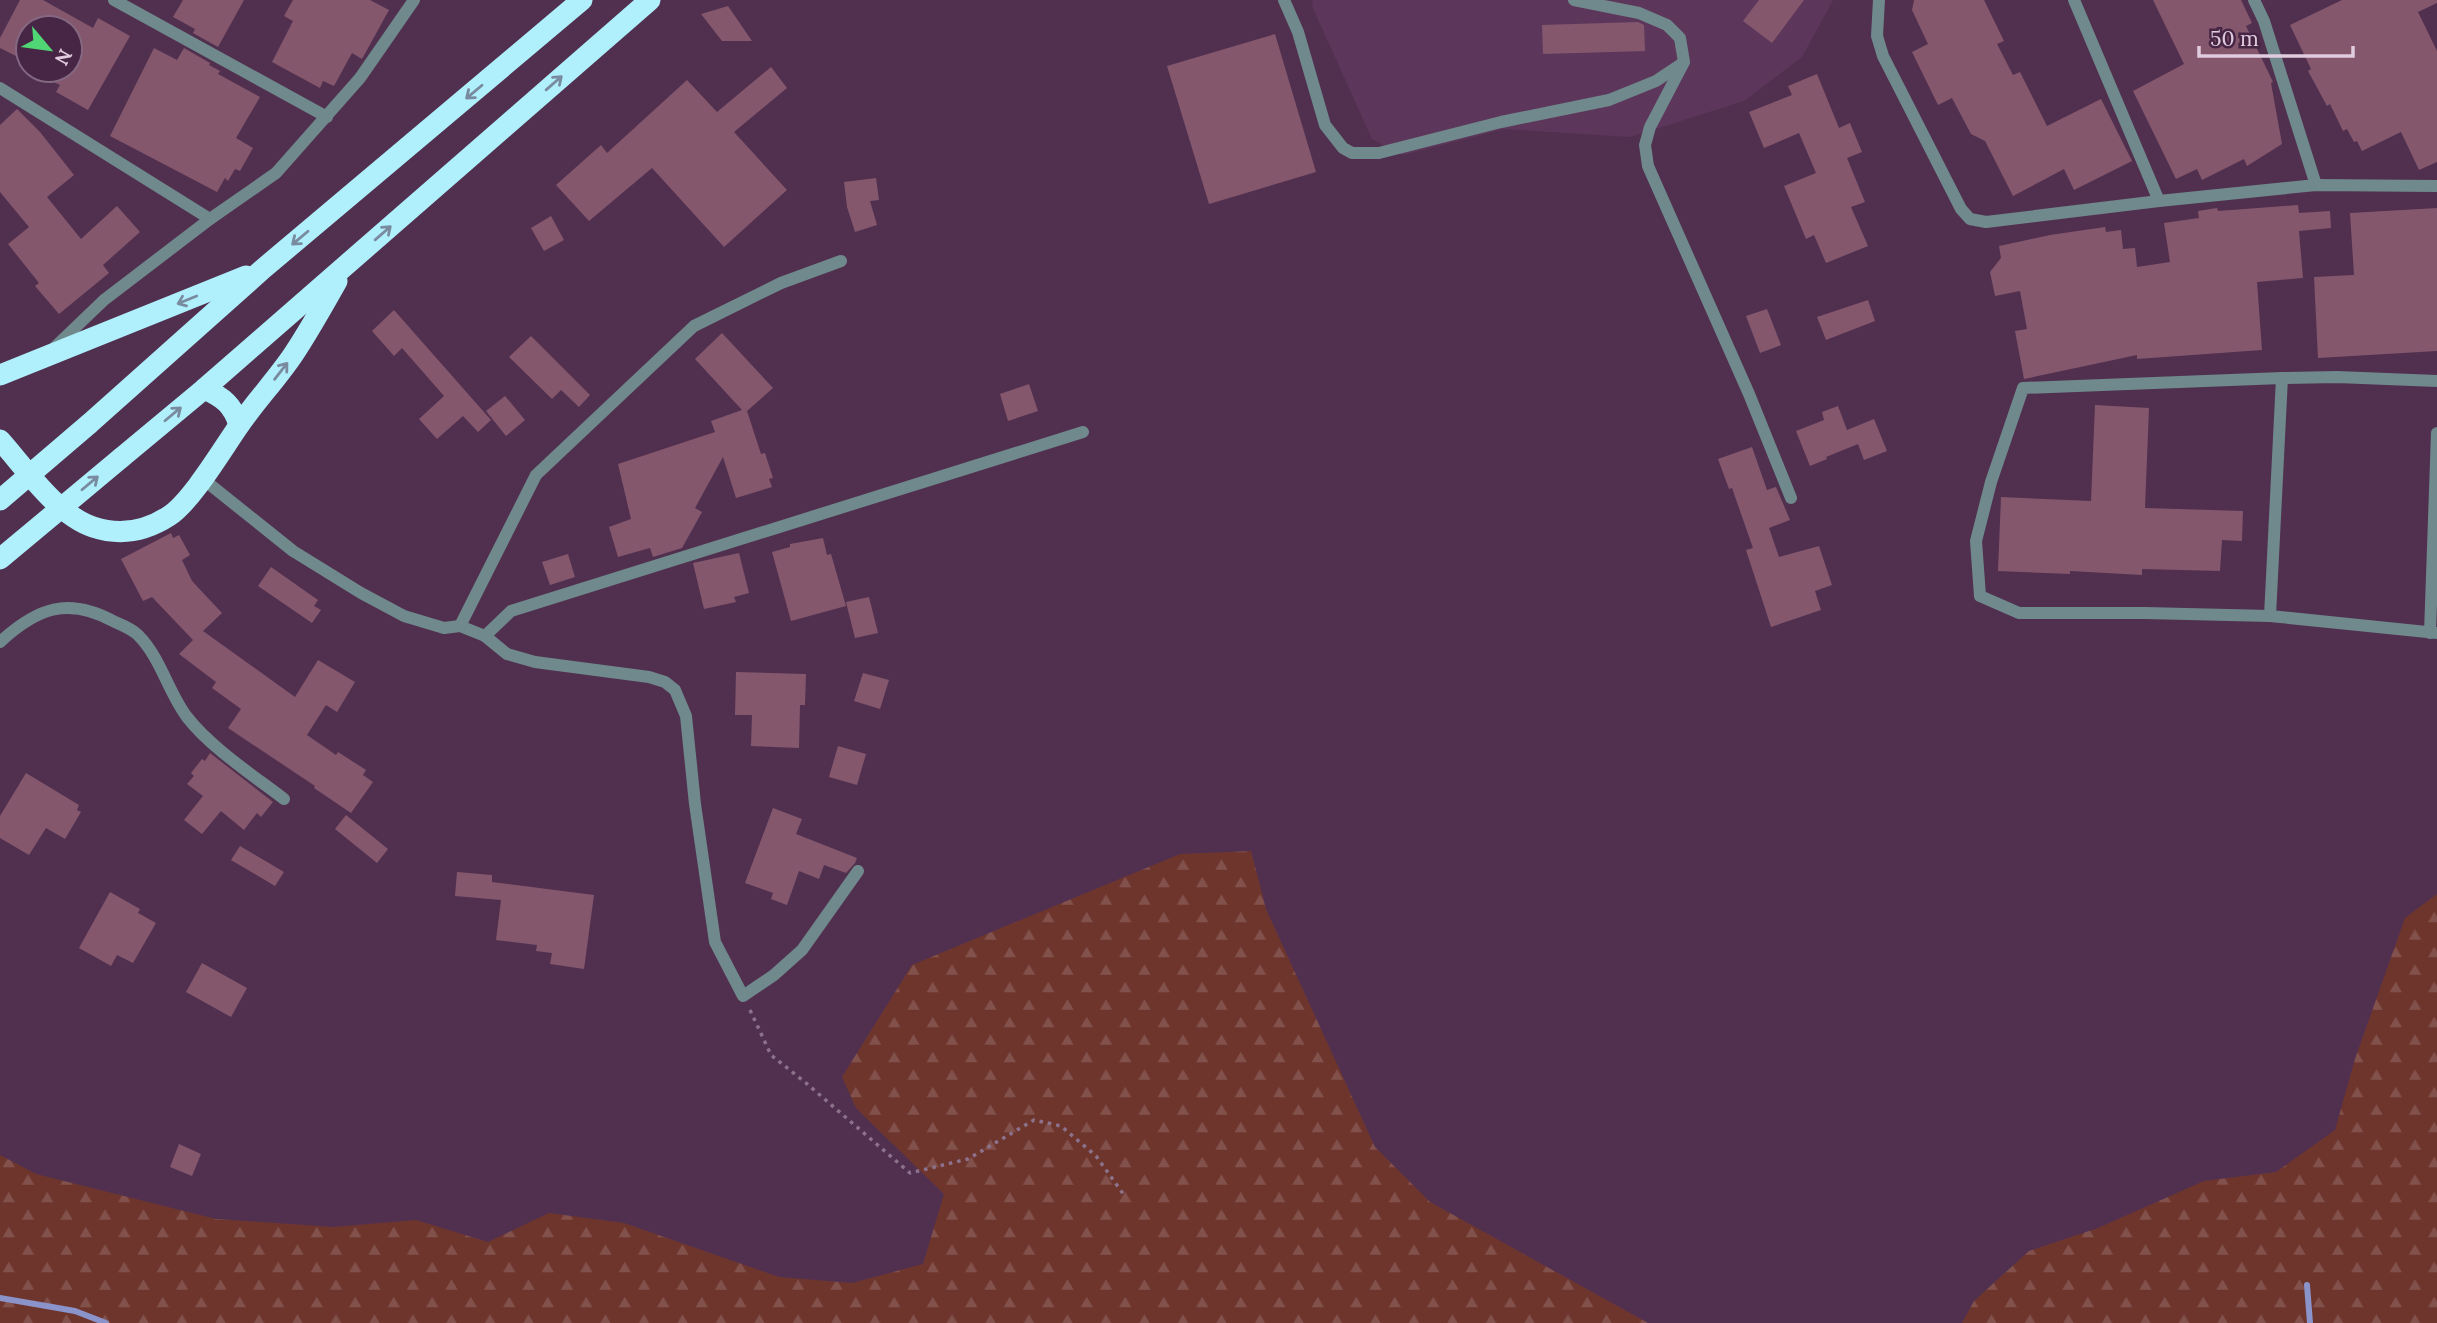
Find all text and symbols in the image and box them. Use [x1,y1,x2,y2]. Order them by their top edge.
north arrow [14,14,84,84]
scale bar [2199,14,2353,58]
text: 50 m [2210,25,2259,52]
text: N [50,45,78,70]
one-way arrow [544,75,562,91]
one-way arrow [466,84,484,100]
one-way arrow [373,226,391,242]
one-way arrow [291,230,309,246]
one-way arrow [176,295,198,308]
one-way arrow [274,362,289,380]
one-way arrow [164,406,182,422]
one-way arrow [80,476,98,491]

